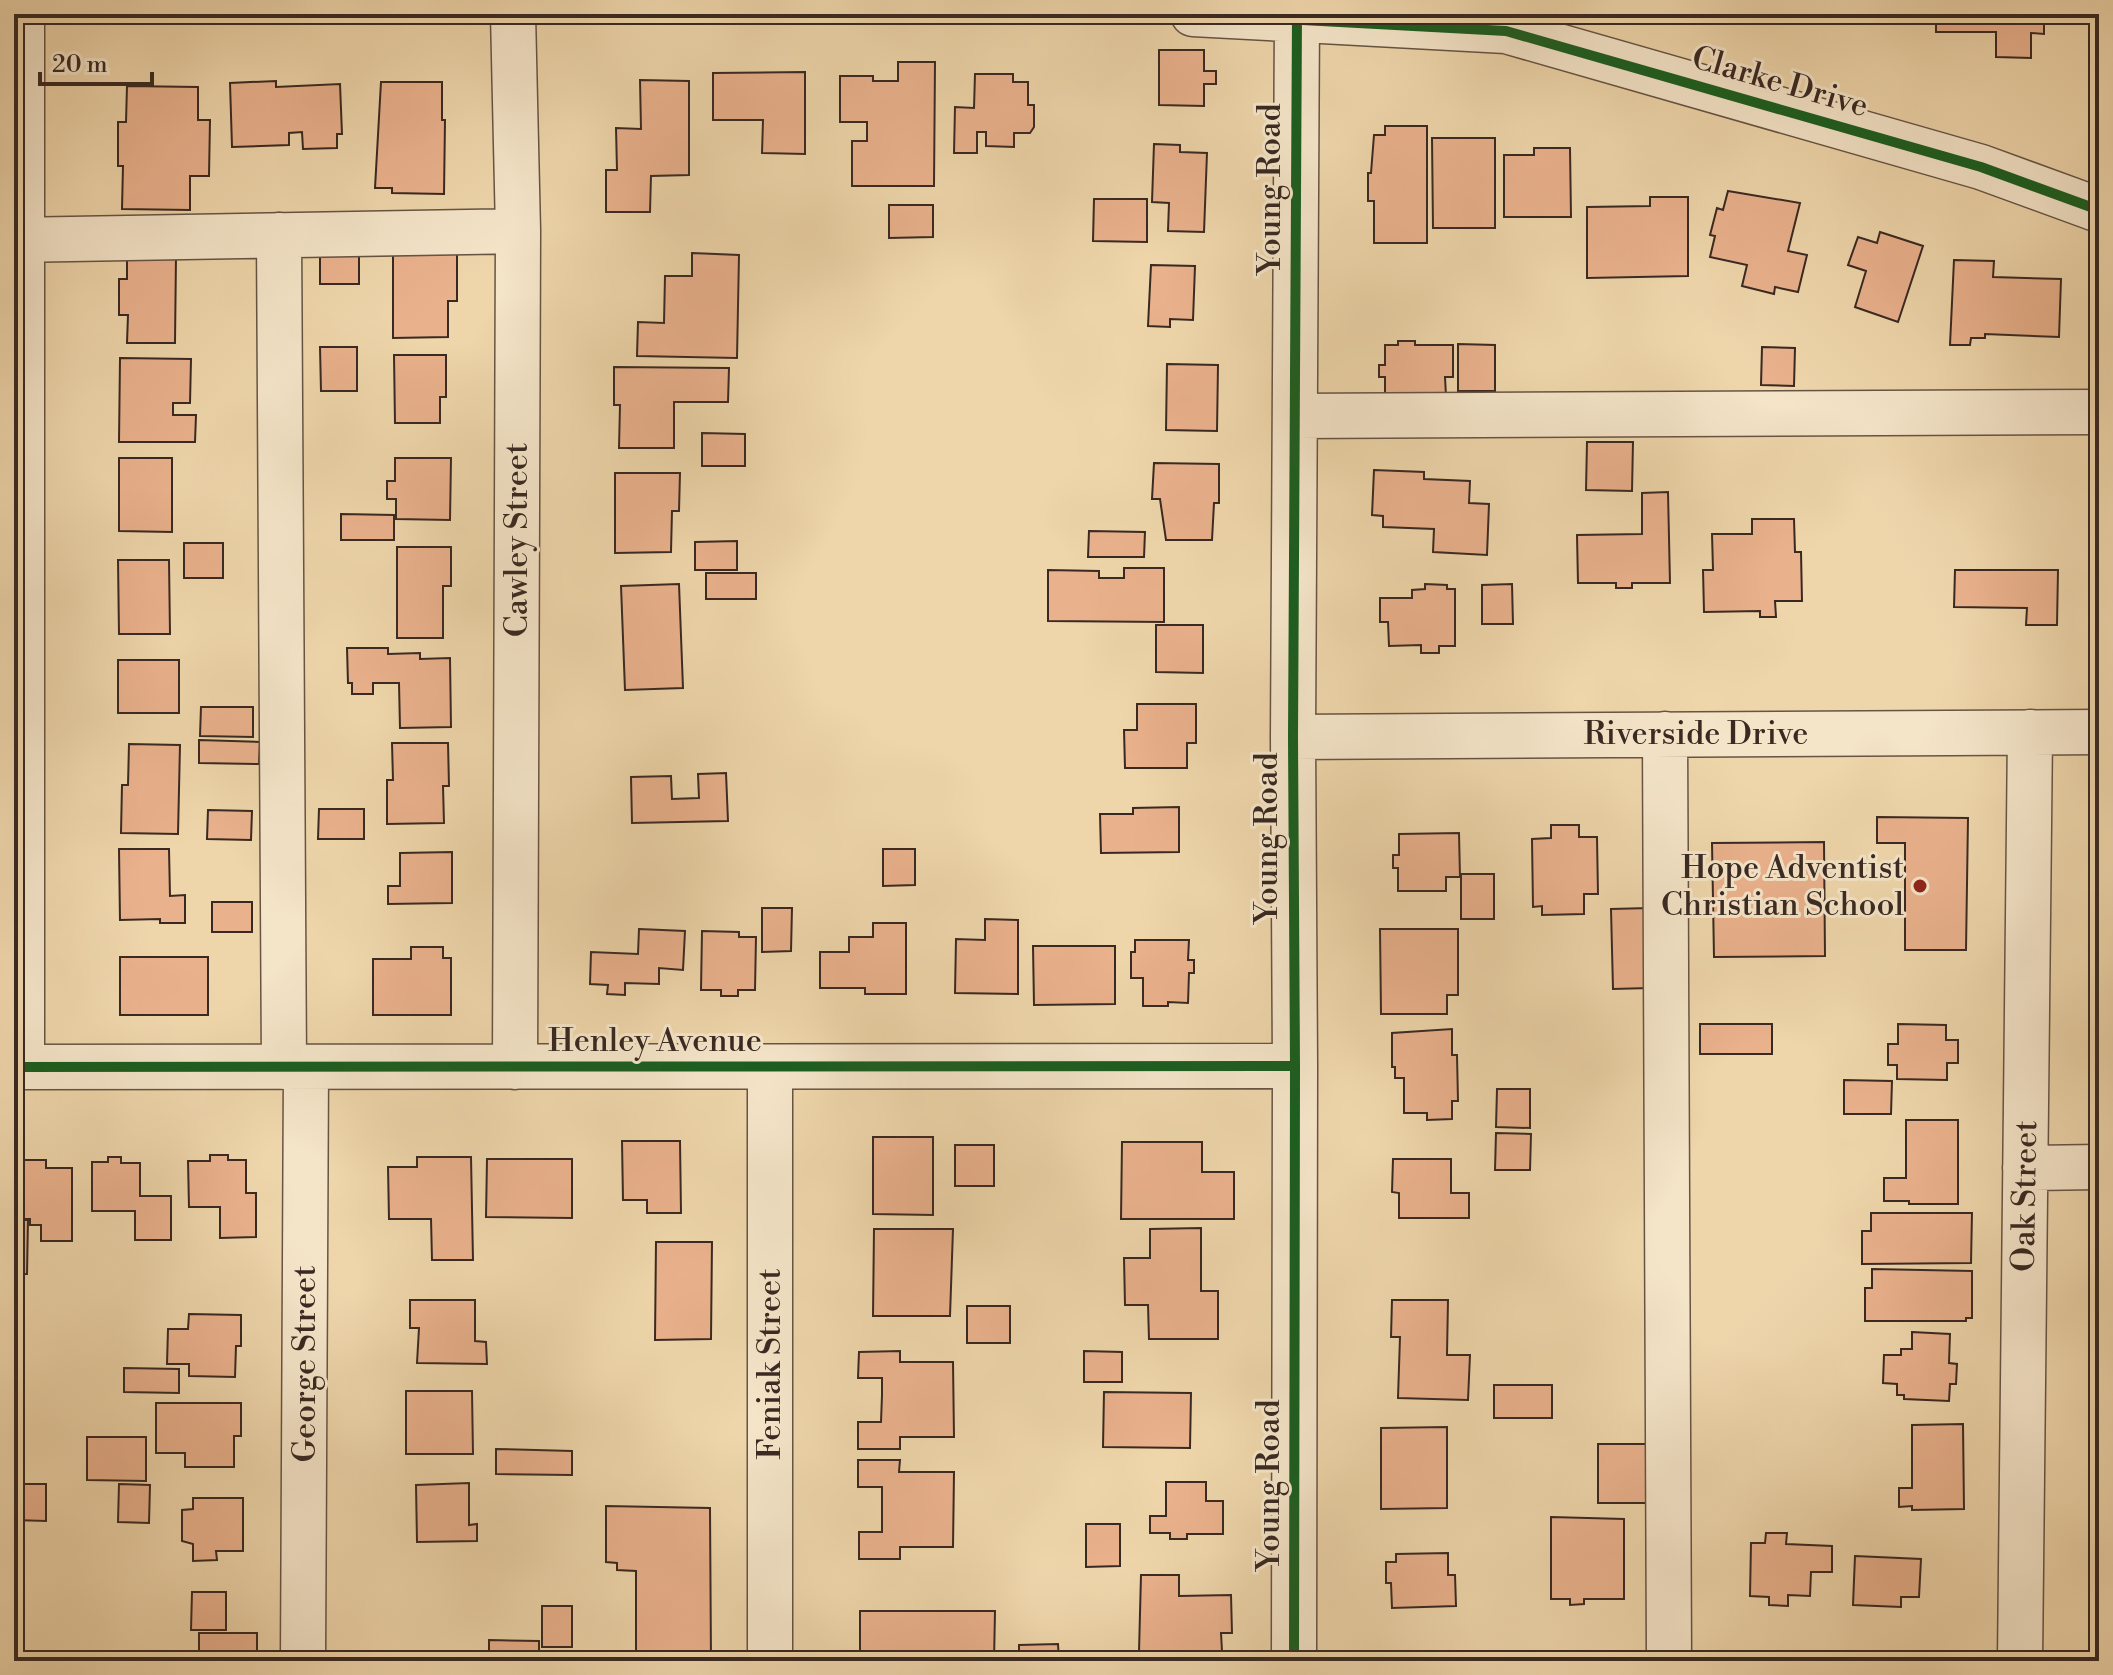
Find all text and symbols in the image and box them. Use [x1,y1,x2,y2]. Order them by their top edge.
scale bar [40,36,152,86]
street label: Clarke Drive [1687,38,1873,126]
text: 20 m [52,50,108,80]
street label: Young Road [1250,103,1290,277]
street label: Cawley Street [497,443,537,637]
street label: Riverside Drive [1583,714,1809,754]
street label: Young Road [1247,752,1287,926]
place label: Hope Adventist Christian School [1661,848,1905,925]
marker: Hope Adventist Christian School [1911,877,1929,895]
street label: Henley Avenue [548,1021,762,1061]
street label: Oak Street [2004,1120,2046,1272]
street label: George Street [285,1265,325,1463]
street label: Feniak Street [750,1268,790,1460]
street label: Young Road [1249,1399,1289,1573]

